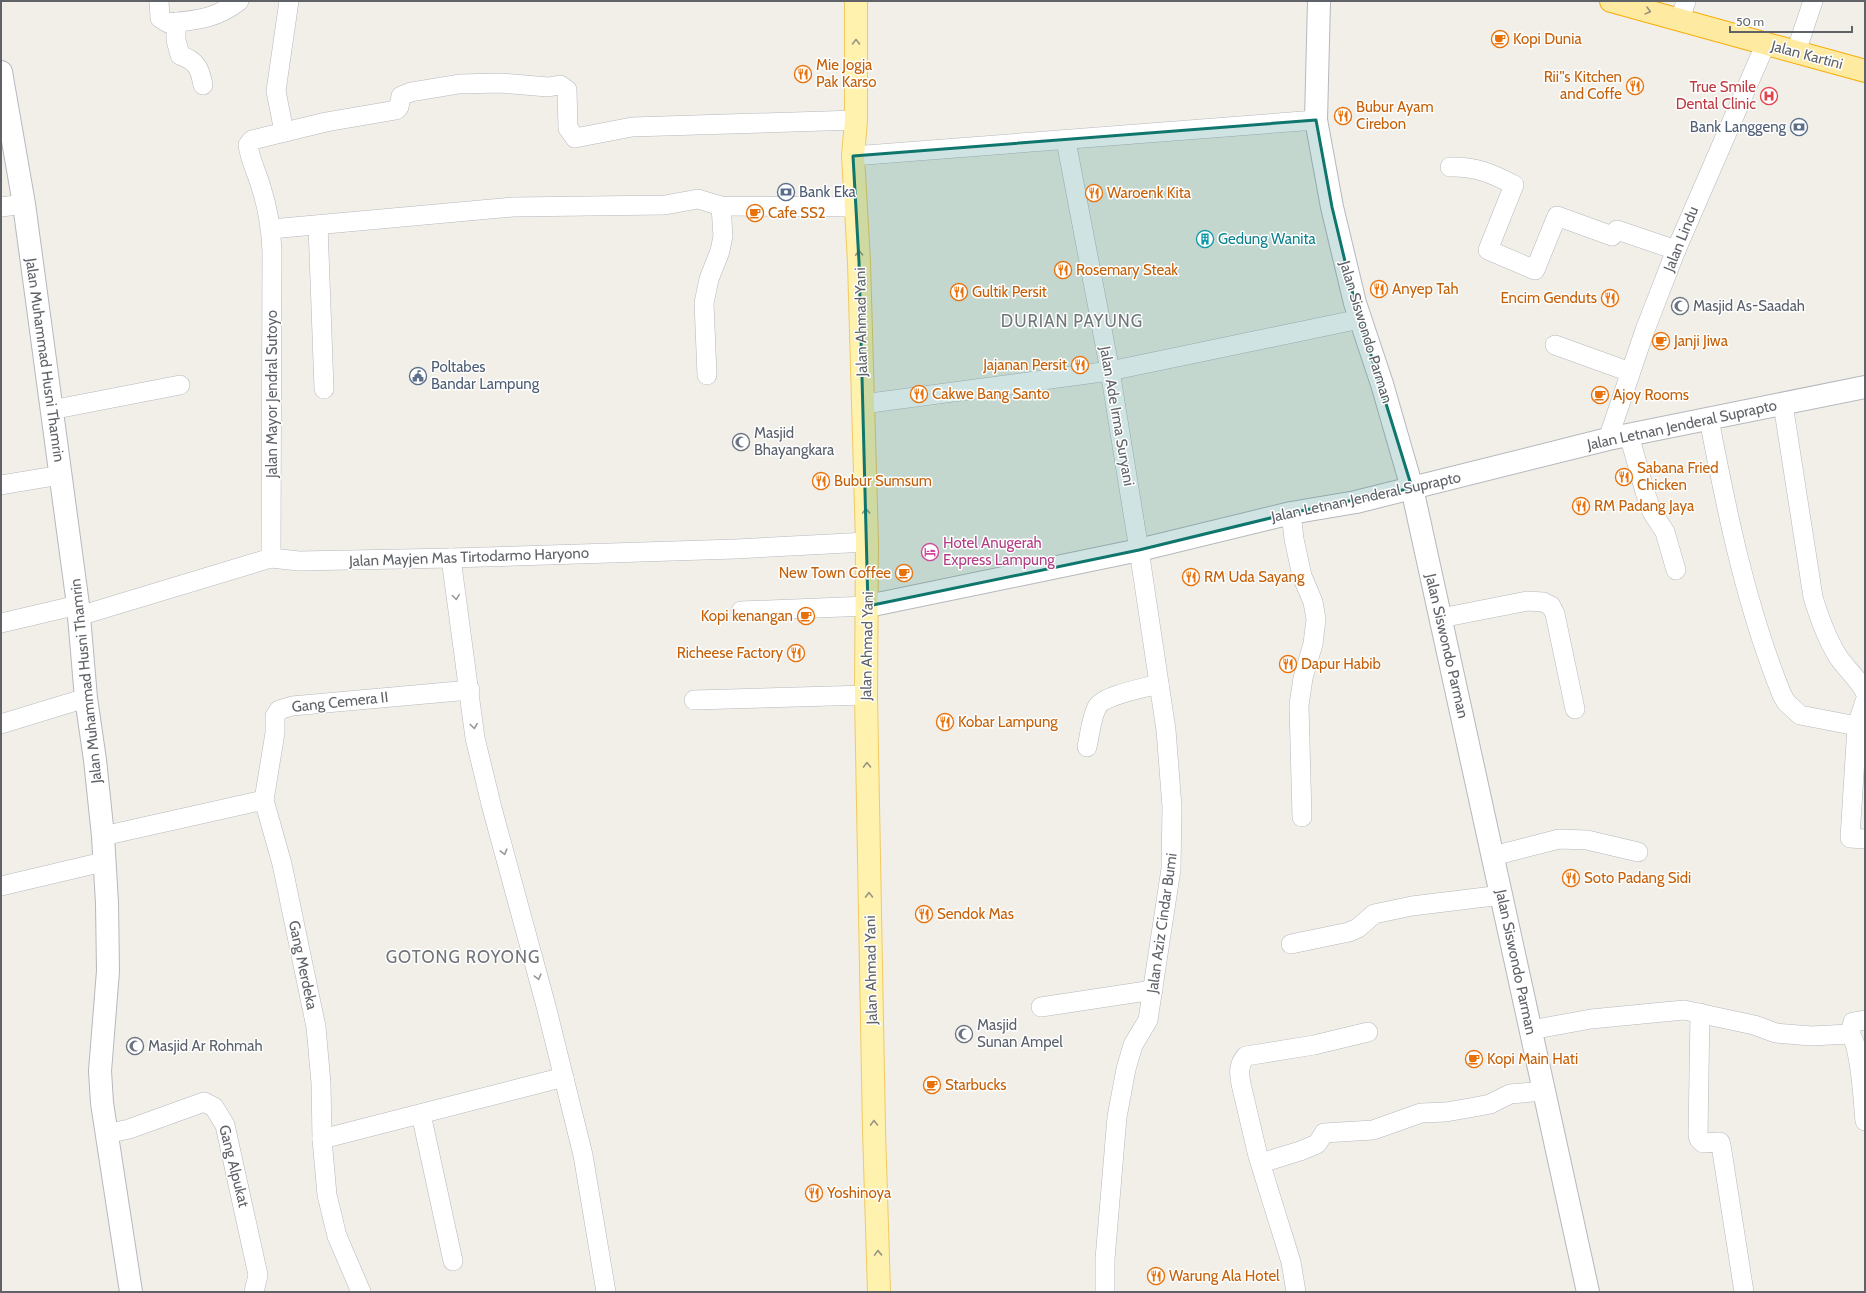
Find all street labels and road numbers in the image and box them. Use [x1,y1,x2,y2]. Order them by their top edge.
street label: Jalan Kartini [1768,37,1845,73]
street label: Jalan Lindu [1659,204,1702,275]
street label: Jalan Muhammad Husni Thamrin [22,256,68,463]
street label: Jalan Siswondo Parman [1335,258,1396,405]
street label: Jalan Ahmad Yani [851,267,871,378]
street label: Jalan Mayor Jendral Sutoyo [263,310,281,479]
street label: Jalan Ade Irma Suryani [1096,344,1138,487]
street label: Jalan Letnan Jenderal Suprapto [1585,396,1778,454]
street label: Jalan Letnan Jenderal Suprapto [1269,468,1462,526]
street label: Jalan Mayjen Mas Tirtodarmo Haryono [348,544,589,570]
street label: Jalan Siswondo Parman [1421,571,1472,720]
street label: Jalan Muhammad Husni Thamrin [66,578,106,785]
street label: Jalan Ahmad Yani [857,591,877,702]
street label: Gang Cemera II [291,688,389,716]
street label: Jalan Aziz Cindar Bumi [1143,852,1181,995]
street label: Jalan Siswondo Parman [1492,887,1540,1036]
street label: Jalan Ahmad Yani [861,915,881,1026]
street label: Gang Merdeka [285,919,321,1012]
street label: Gang Alpukat [215,1123,253,1209]

